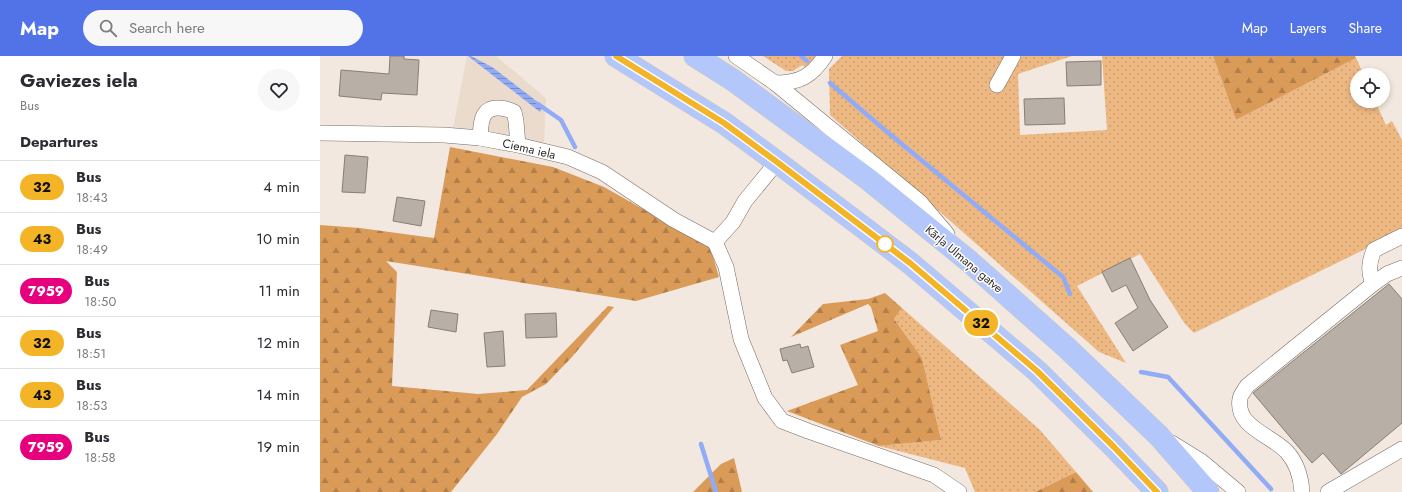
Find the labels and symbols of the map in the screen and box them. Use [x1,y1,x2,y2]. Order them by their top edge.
street label: Ciema iela [501,134,558,164]
street label: Kārļa Ulmaņa gatve [921,221,1007,297]
unlabelled marker [876,235,894,253]
line badge: 32 [963,310,999,336]

